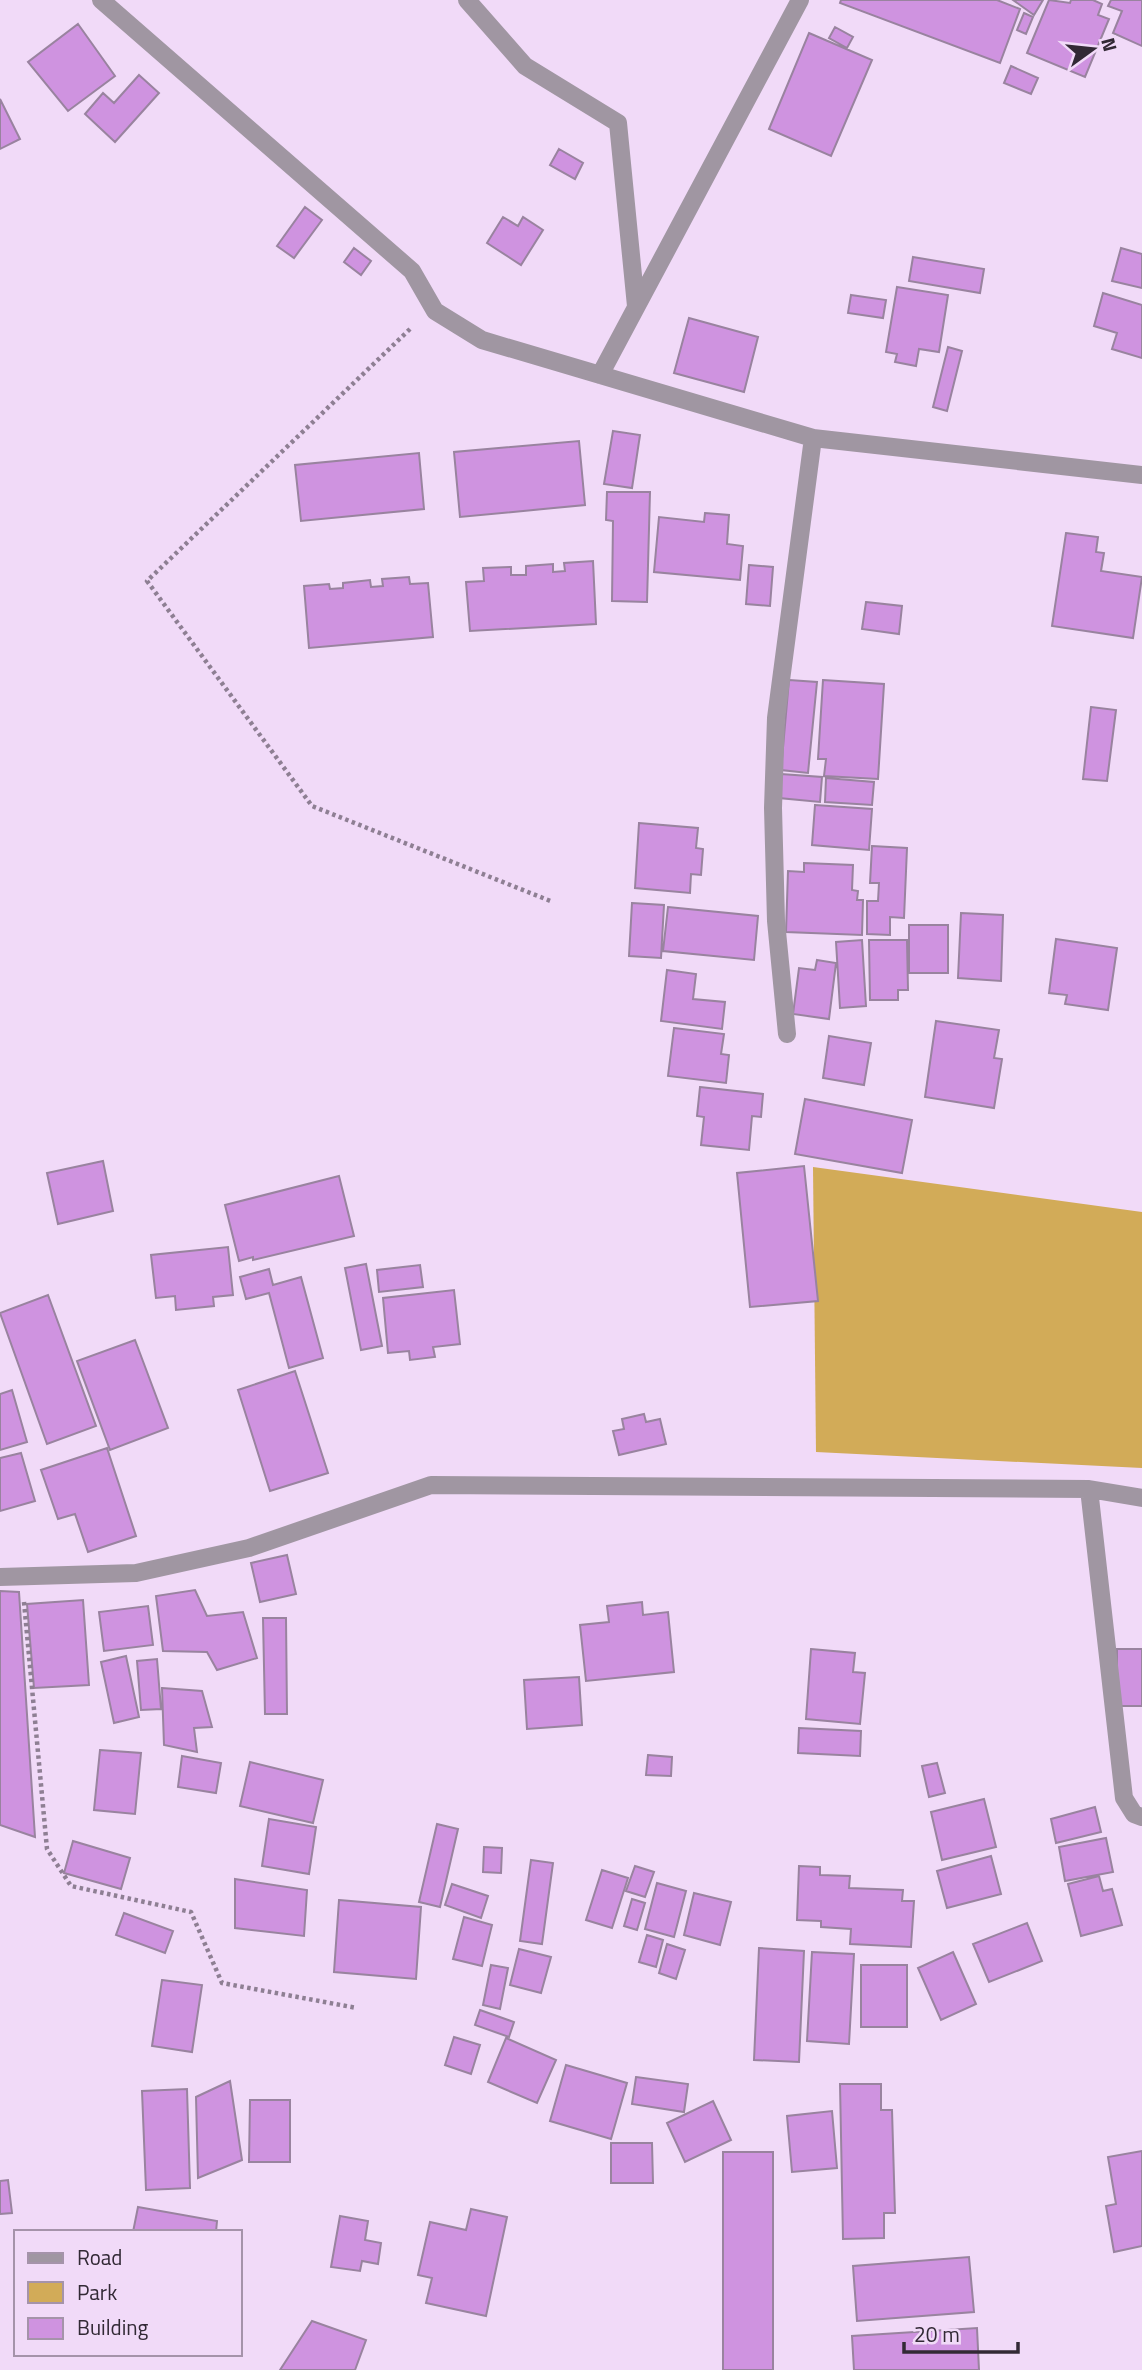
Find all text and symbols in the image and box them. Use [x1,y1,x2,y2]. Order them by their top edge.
north arrow [1058,14,1128,84]
text: N [1094,34,1126,55]
legend [14,2230,242,2356]
text: Road [77,2241,122,2273]
text: Park [77,2276,117,2308]
scale bar [904,2310,1018,2354]
text: Building [77,2311,149,2343]
text: 20 m [914,2318,960,2350]

